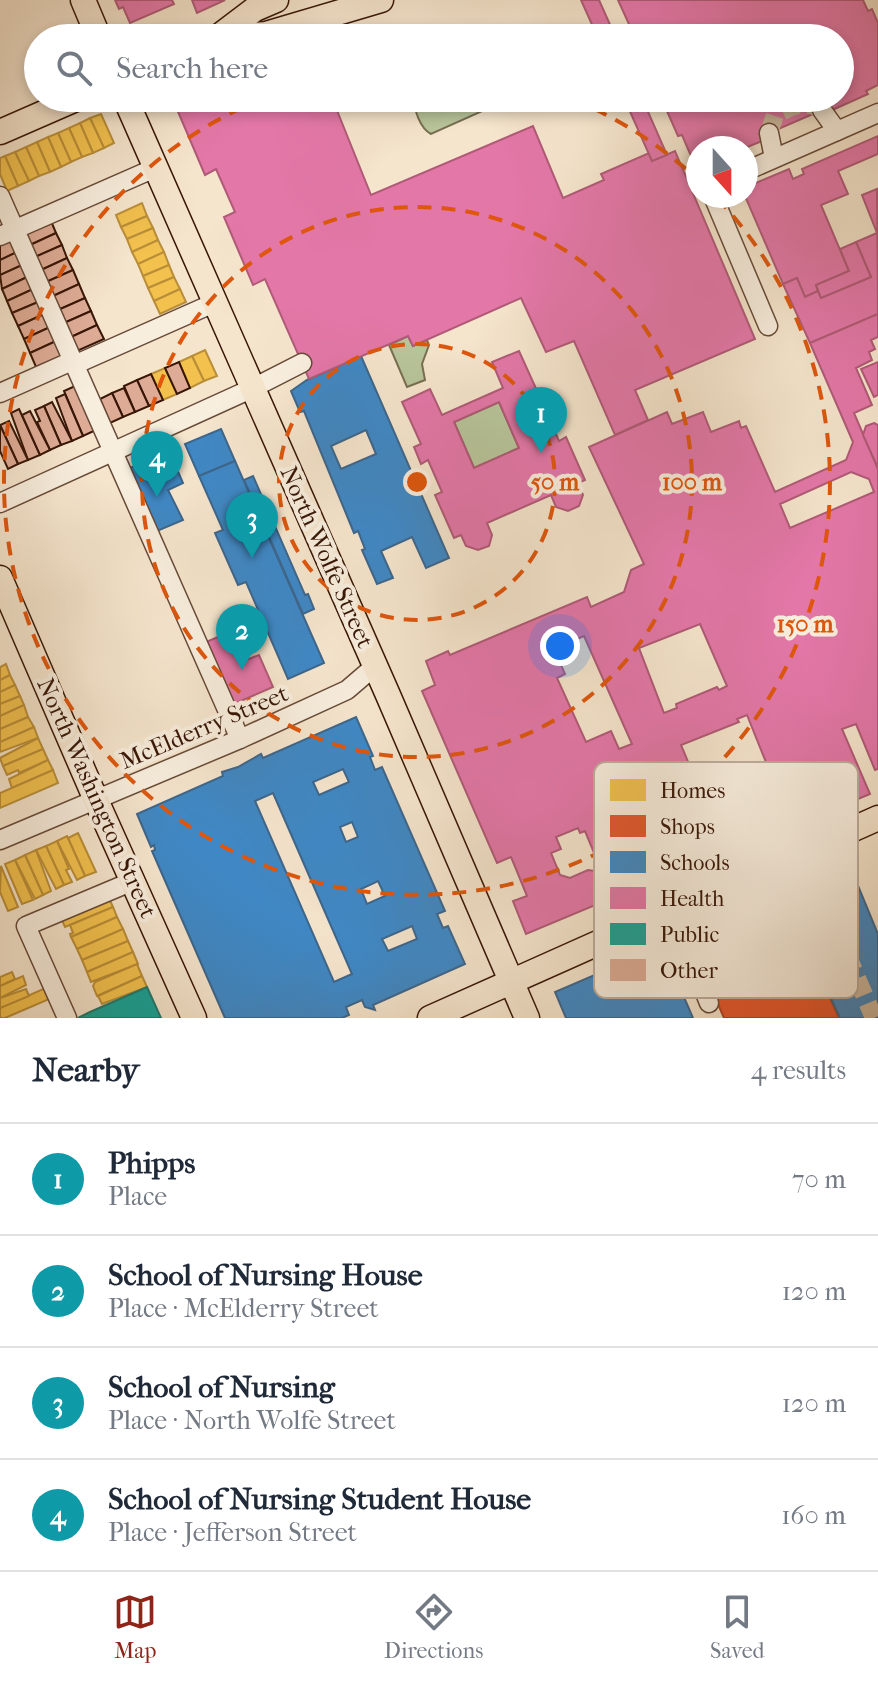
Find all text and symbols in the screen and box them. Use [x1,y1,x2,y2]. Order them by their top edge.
search box [24,24,854,112]
icon: search [52,46,96,90]
text: Search here [116,51,268,86]
north arrow [686,136,758,208]
pin: 1 [515,387,567,453]
pin: 4 [131,431,183,497]
street label: North Wolfe Street [274,462,380,653]
centre of rings [403,468,431,496]
text: 50 m [531,468,580,496]
text: 100 m [662,468,723,496]
pin: 3 [226,492,278,558]
pin: 2 [216,604,268,670]
text: 150 m [776,610,835,638]
your location [540,626,580,666]
street label: North Washington Street [31,674,163,923]
street label: McElderry Street [116,679,293,775]
legend [594,762,858,998]
text: Homes [660,778,725,804]
text: Shops [660,814,715,840]
text: Schools [660,850,730,876]
text: Health [660,886,725,912]
text: Public [660,922,719,948]
text: Other [660,958,718,984]
text: Nearby [32,1050,139,1090]
text: 4 results [751,1055,846,1086]
text: Phipps [108,1146,195,1181]
text: 1 [53,1164,63,1195]
text: 70 m [792,1164,846,1195]
text: Place [108,1181,167,1212]
text: School of Nursing House [108,1258,423,1293]
text: 2 [51,1276,65,1307]
text: 120 m [782,1276,846,1307]
text: Place · McElderry Street [108,1293,379,1324]
text: School of Nursing [108,1370,335,1405]
text: 3 [53,1388,63,1419]
text: 120 m [782,1388,846,1419]
text: Place · North Wolfe Street [108,1405,396,1436]
text: School of Nursing Student House [108,1482,531,1517]
text: 4 [50,1500,66,1531]
text: 160 m [781,1500,846,1531]
text: Place · Jefferson Street [108,1517,357,1548]
tab: Map [113,1590,157,1664]
tab: Directions [384,1590,483,1664]
tab: Saved [710,1590,765,1664]

